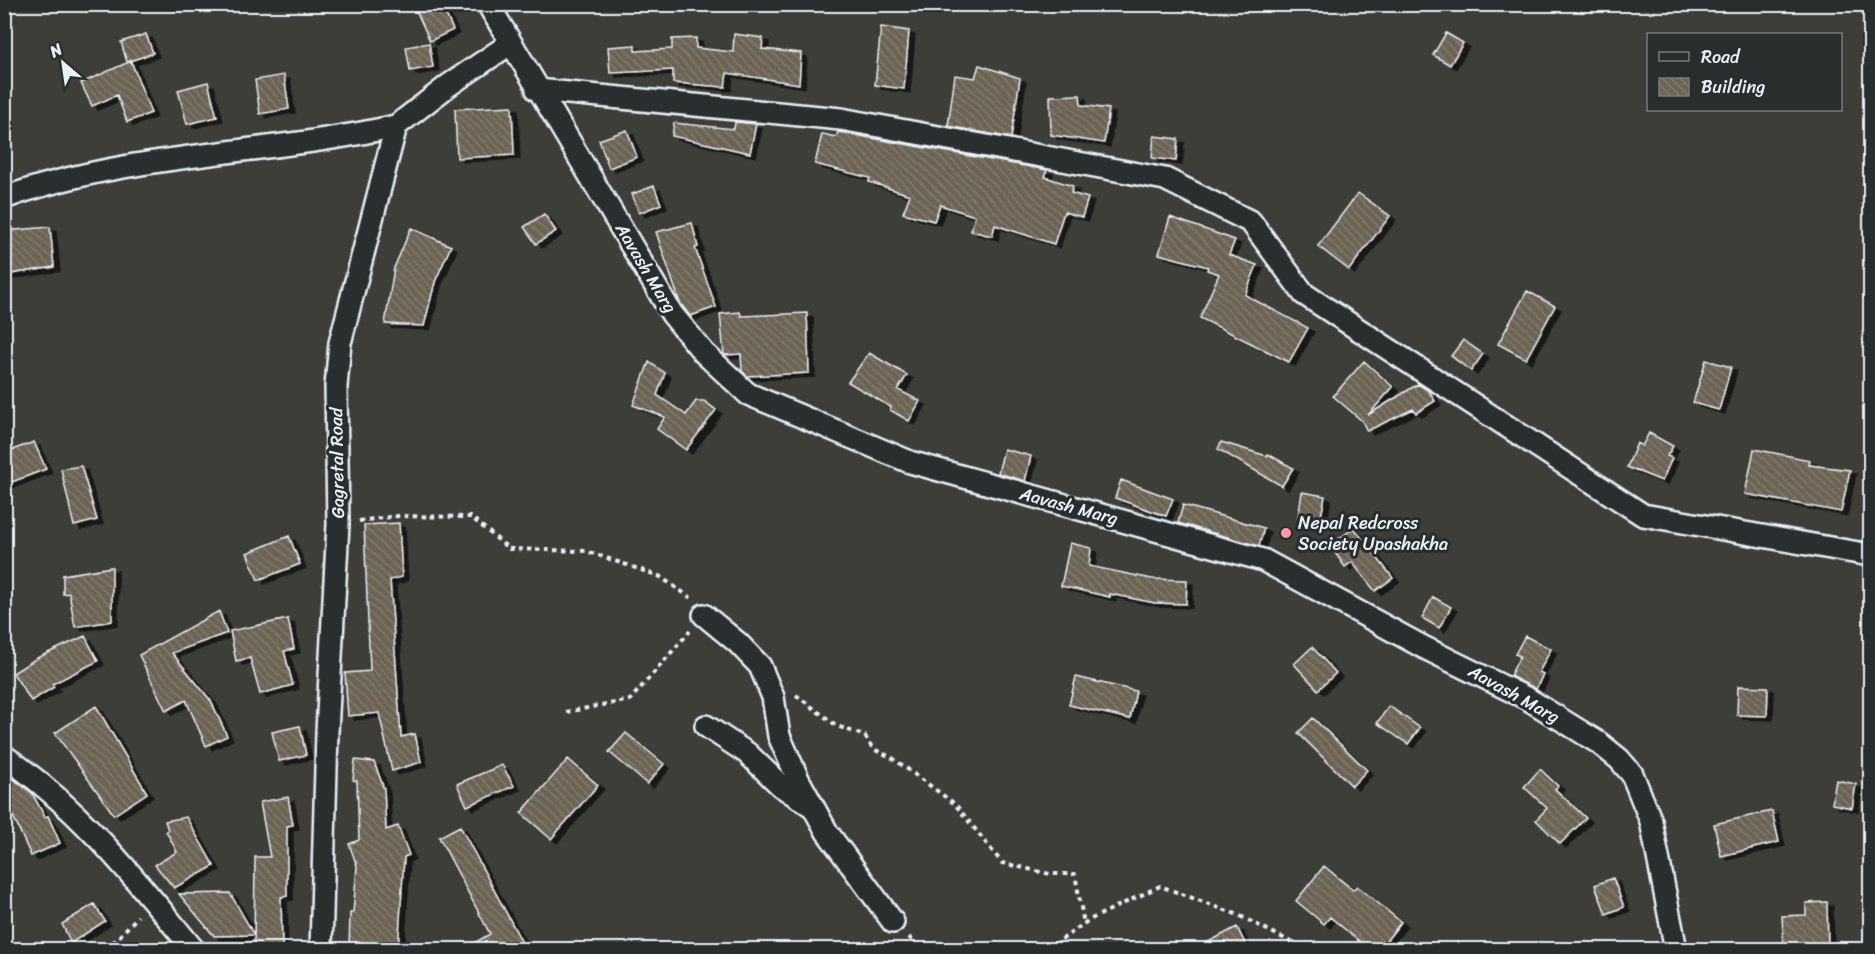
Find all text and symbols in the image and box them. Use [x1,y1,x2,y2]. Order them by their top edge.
north arrow [33,33,93,93]
legend [1647,33,1842,111]
text: N [43,35,69,66]
text: Road [1701,41,1741,73]
text: Building [1701,71,1765,103]
street label: Aavash Marg [606,216,686,319]
street label: Gagretal Road [320,406,354,519]
street label: Aavash Marg [1015,477,1122,535]
place label: Nepal Redcross Society Upashakha [1298,507,1448,560]
marker: Nepal Redcross Society Upashakha [1279,526,1293,540]
street label: Aavash Marg [1461,655,1566,732]

